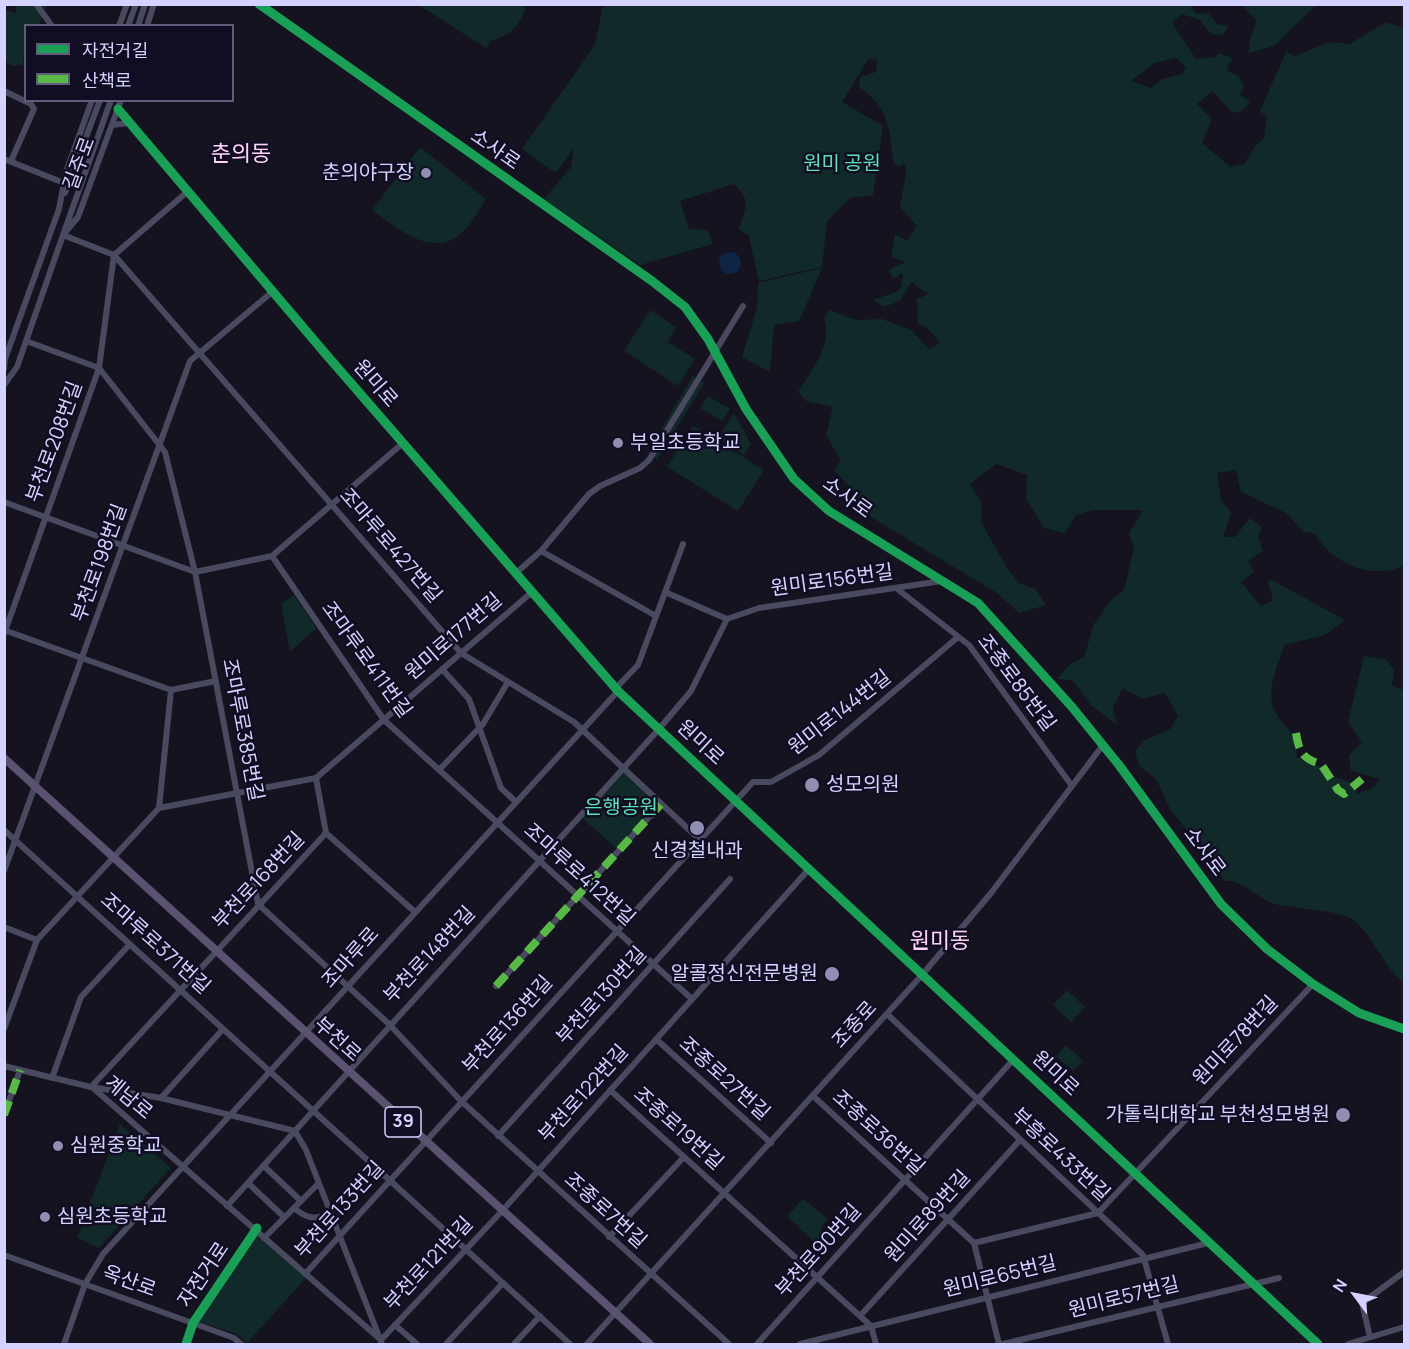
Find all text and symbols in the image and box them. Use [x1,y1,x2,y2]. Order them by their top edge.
legend [24,24,234,102]
text: 자전거길 [82,38,148,62]
text: 산책로 [82,68,132,92]
street label: 소사로 [466,124,524,176]
street label: 길주로 [59,134,101,194]
district label: 춘의동 [211,142,271,168]
park label: 원미 공원 [803,152,881,176]
place label: 춘의야구장 [322,161,414,185]
marker: 춘의야구장 [419,166,433,180]
street label: 원미로 [348,355,402,413]
street label: 부천로208번길 [22,378,88,506]
place label: 부일초등학교 [630,431,740,455]
marker: 부일초등학교 [611,436,625,450]
street label: 소사로 [818,472,876,524]
street label: 조마루로427번길 [334,484,446,608]
street label: 부천로198번길 [68,501,132,625]
street label: 원미로156번길 [769,561,895,601]
street label: 원미로177번길 [401,588,507,686]
street label: 조마루로411번길 [316,597,416,723]
street label: 조종로85번길 [972,630,1060,736]
street label: 조마루로385번길 [216,657,268,803]
street label: 원미로144번길 [784,666,896,760]
street label: 원미로 [672,715,728,771]
place label: 성모의원 [826,773,900,797]
marker: 성모의원 [803,776,821,794]
park label: 은행공원 [584,796,658,820]
street label: 조마루로412번길 [518,819,640,931]
marker: 신경철내과 [688,819,706,837]
street label: 소사로 [1178,823,1230,881]
street label: 부천로168번길 [208,828,310,934]
place label: 신경철내과 [651,839,743,863]
street label: 조마루로371번길 [95,888,215,1000]
street label: 부천로148번길 [379,902,481,1008]
street label: 조마루로 [317,923,385,993]
district label: 원미동 [910,929,970,955]
street label: 부천로130번길 [552,942,652,1050]
place label: 알콜정신전문병원 [671,962,818,986]
marker: 알콜정신전문병원 [823,965,841,983]
street label: 부천로136번길 [458,971,558,1079]
street label: 원미로78번길 [1188,991,1284,1091]
street label: 조종로 [828,996,882,1054]
street label: 부천로 [308,1013,366,1067]
street label: 조종로27번길 [674,1032,774,1126]
street label: 부천로122번길 [534,1040,634,1148]
street label: 원미로 [1027,1046,1083,1102]
street label: 계남로 [99,1071,157,1125]
street label: 조종로19번길 [628,1083,728,1175]
street label: 조종로36번길 [827,1085,929,1181]
street label: 부흥로433번길 [1006,1103,1114,1207]
place label: 가톨릭대학교 부천성모병원 [1105,1103,1330,1127]
marker: 가톨릭대학교 부천성모병원 [1334,1106,1352,1124]
road number: 39 [385,1107,421,1137]
place label: 심원중학교 [70,1134,162,1158]
marker: 심원중학교 [51,1139,65,1153]
street label: 부천로133번길 [290,1157,390,1263]
street label: 원미로89번길 [880,1166,976,1268]
street label: 조종로7번길 [559,1168,651,1254]
street label: 부천로90번길 [771,1200,867,1302]
place label: 심원초등학교 [57,1205,167,1229]
marker: 심원초등학교 [38,1210,52,1224]
street label: 부천로121번길 [380,1212,478,1316]
street label: 자전거로 [173,1238,235,1312]
street label: 원미로65번길 [941,1251,1059,1303]
street label: 옥산로 [99,1261,159,1303]
north arrow [1325,1265,1385,1325]
street label: 원미로57번길 [1066,1273,1182,1323]
text: N [1327,1275,1352,1296]

